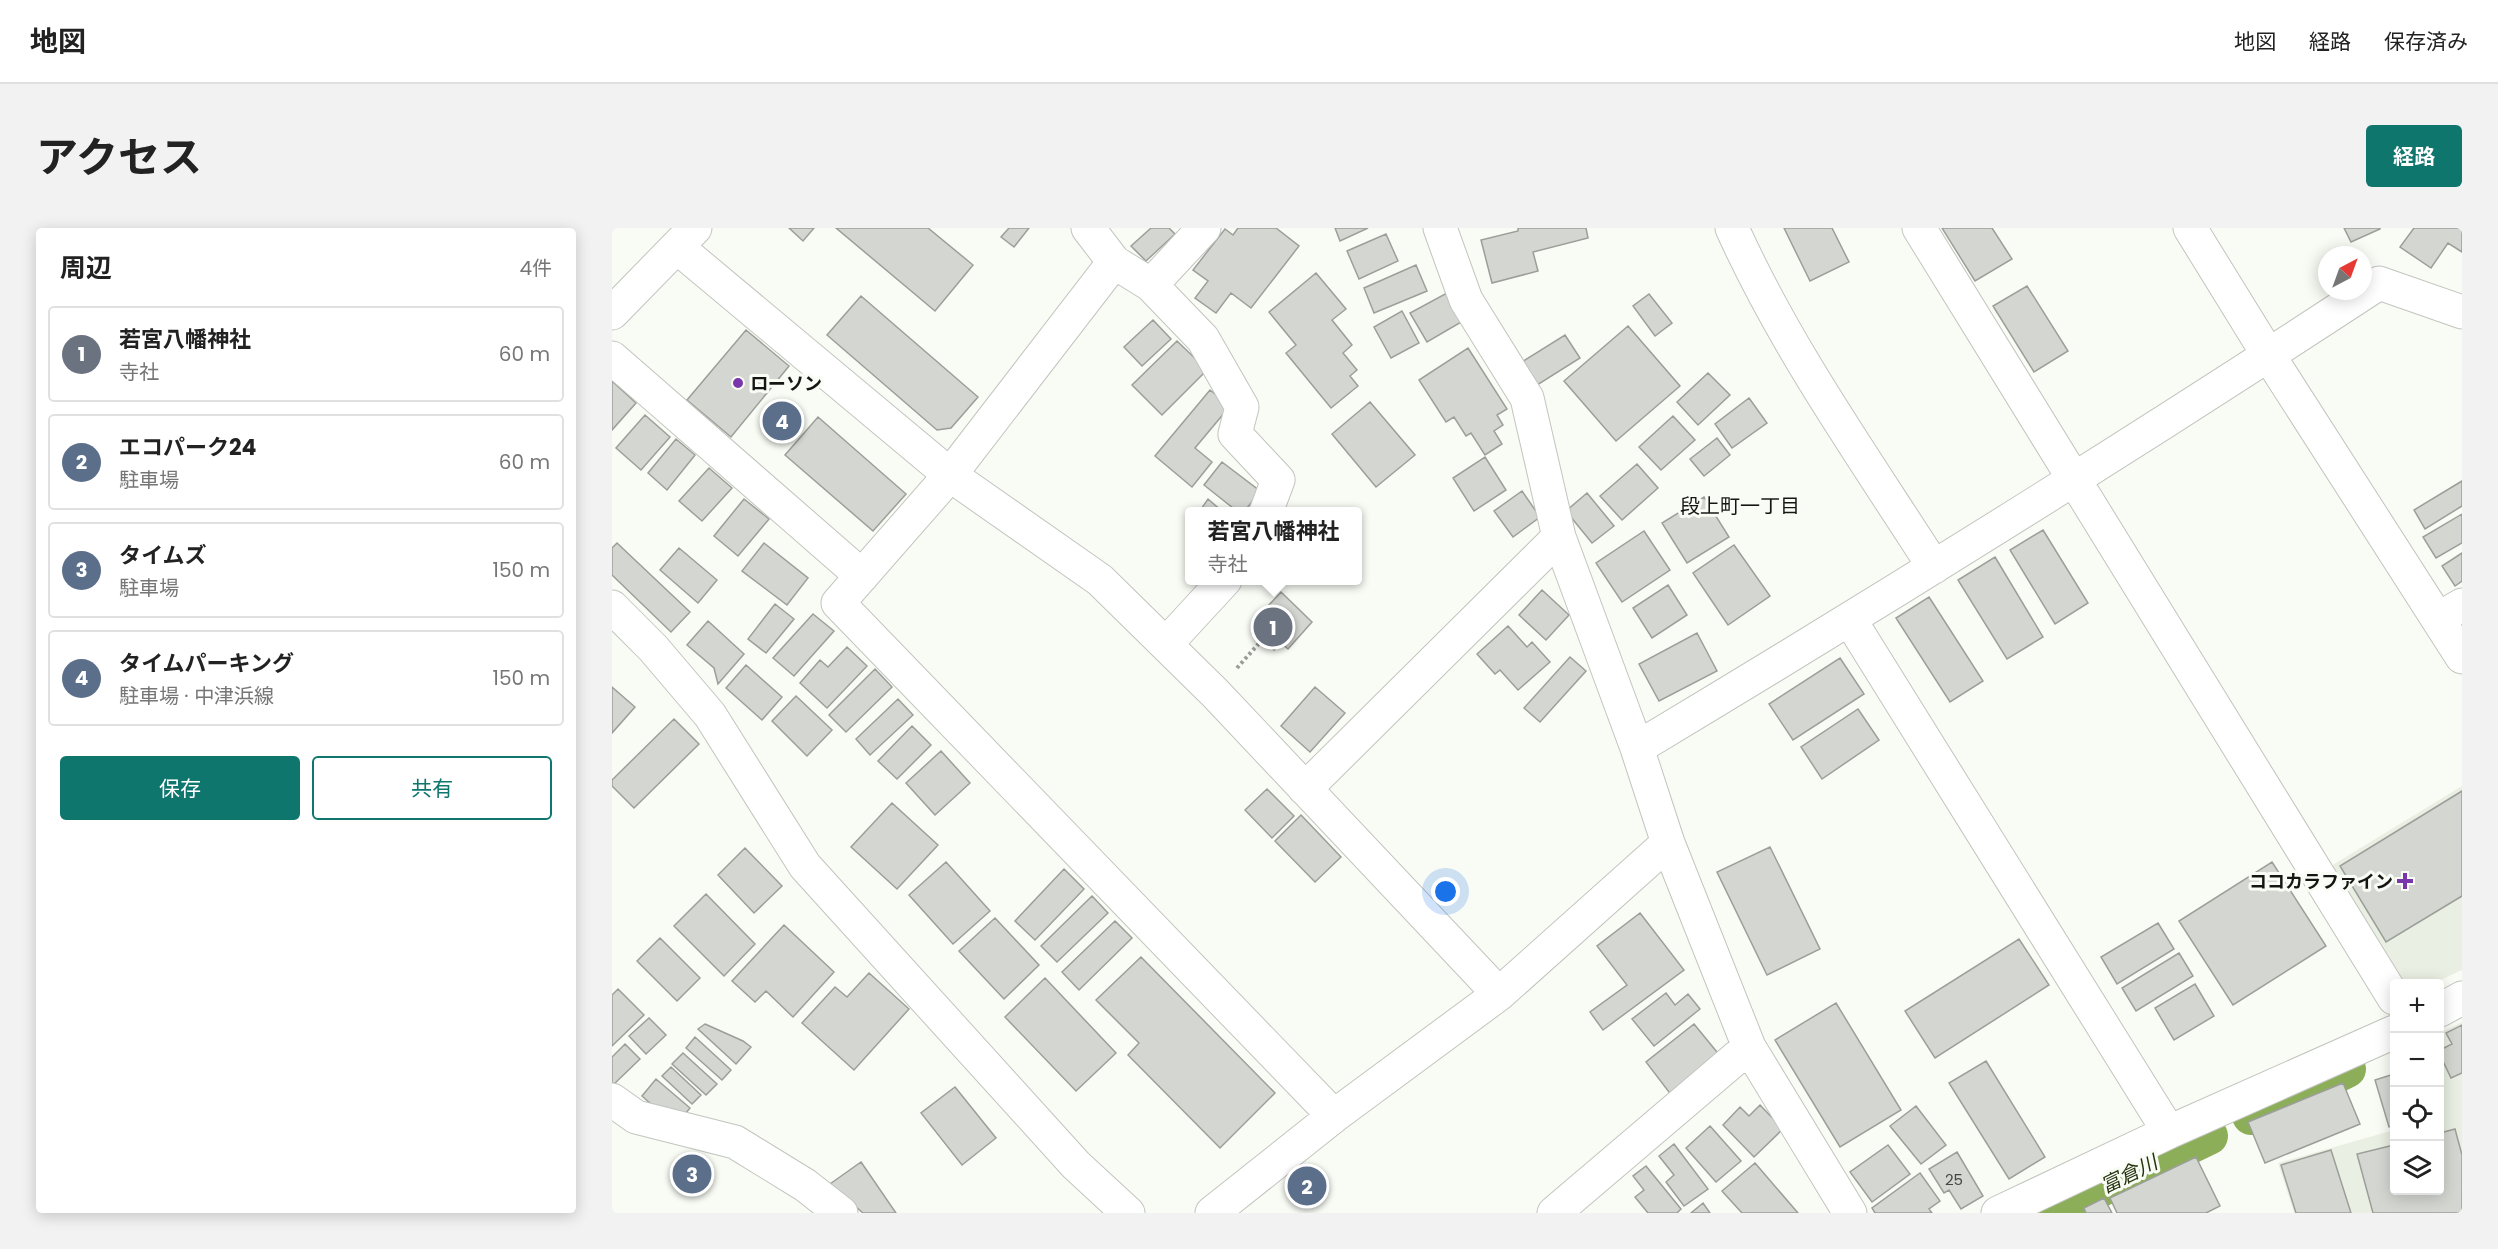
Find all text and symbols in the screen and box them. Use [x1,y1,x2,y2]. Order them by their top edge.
text: 地図 [30,22,86,61]
text: 地図 [2234,27,2276,56]
text: 経路 [2309,27,2351,56]
text: 保存済み [2384,27,2468,56]
button: 経路 [2366,125,2462,187]
text: アクセス [36,128,202,187]
north arrow [2318,246,2372,300]
text: 周辺 [60,250,112,286]
text: 4件 [519,254,552,282]
text: 若宮八幡神社 [119,324,251,355]
text: 1 [78,340,85,368]
text: 60 m [499,340,550,368]
text: 寺社 [119,358,159,386]
place label: ローソン [750,371,822,396]
marker: ローソン [731,376,745,390]
pin: 4 [762,398,802,444]
text: エコパーク24 [119,432,256,463]
text: 2 [76,448,87,476]
text: 60 m [499,448,550,476]
text: 駐車場 [119,466,179,494]
district label: 段上町一丁目 [1680,492,1800,520]
popup [1185,507,1362,585]
text: 若宮八幡神社 [1207,516,1340,547]
text: タイムズ [119,540,207,571]
text: 寺社 [1207,550,1247,578]
text: 3 [75,556,88,584]
text: 150 m [493,556,550,584]
text: 駐車場 [119,574,179,602]
pin: 1 [1254,604,1292,650]
text: タイムパーキング [119,648,294,679]
text: 4 [75,664,88,692]
text: 150 m [493,664,550,692]
text: 駐車場 · 中津浜線 [119,682,274,710]
button: 保存 [60,756,300,820]
button: 共有 [312,756,552,820]
place label: ココカラファイン [2249,869,2393,894]
marker: ココカラファイン [2398,874,2412,888]
your location [1431,877,1460,906]
map controls [2390,979,2444,1195]
button: + [2390,979,2444,1033]
button: − [2390,1033,2444,1087]
button: locate [2390,1087,2444,1141]
button: layers [2390,1141,2444,1195]
water label: 富倉川 [2096,1147,2164,1200]
pin: 3 [672,1152,712,1196]
pin: 2 [1288,1164,1326,1208]
house number: 25 [1945,1169,1963,1190]

